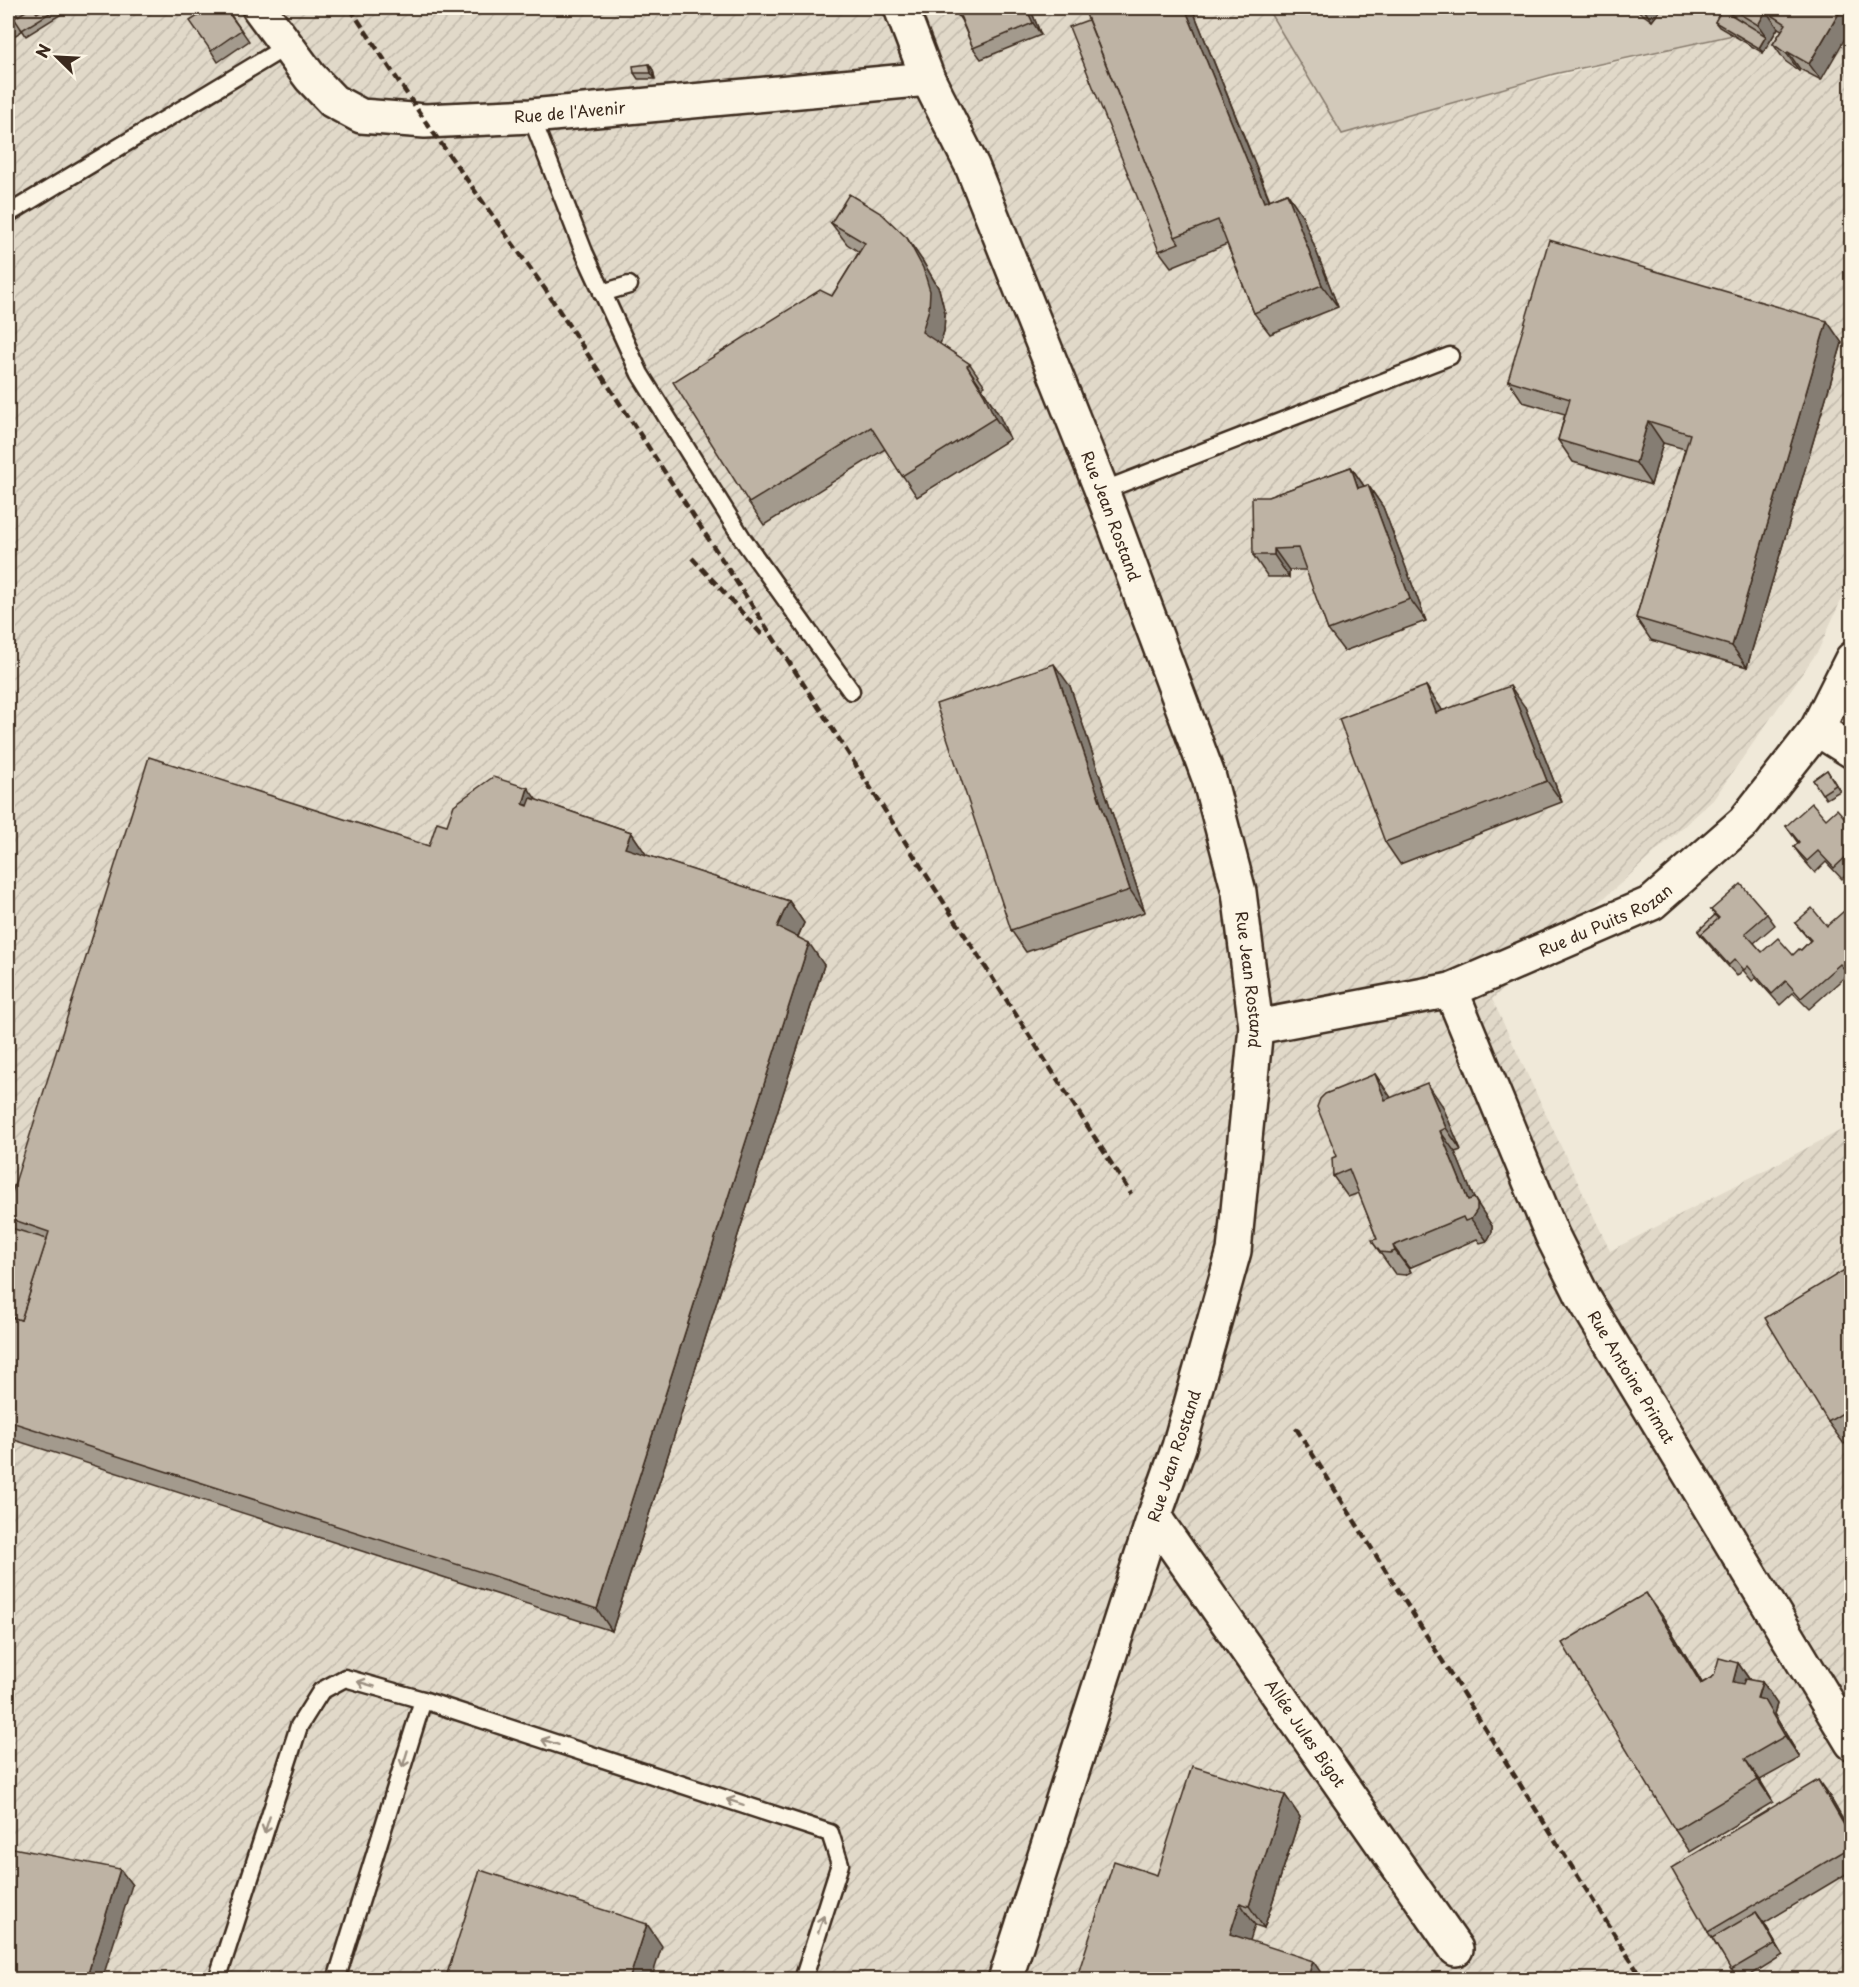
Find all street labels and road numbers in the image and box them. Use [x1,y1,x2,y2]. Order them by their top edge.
street label: Rue de l'Avenir [513,94,627,128]
street label: Rue Jean Rostand [1076,447,1148,584]
street label: Rue du Puits Rozan [1534,878,1677,962]
street label: Rue Jean Rostand [1231,910,1269,1050]
street label: Rue Antoine Primat [1583,1305,1682,1448]
street label: Rue Jean Rostand [1140,1386,1206,1525]
street label: Allée Jules Bigot [1260,1674,1353,1792]

